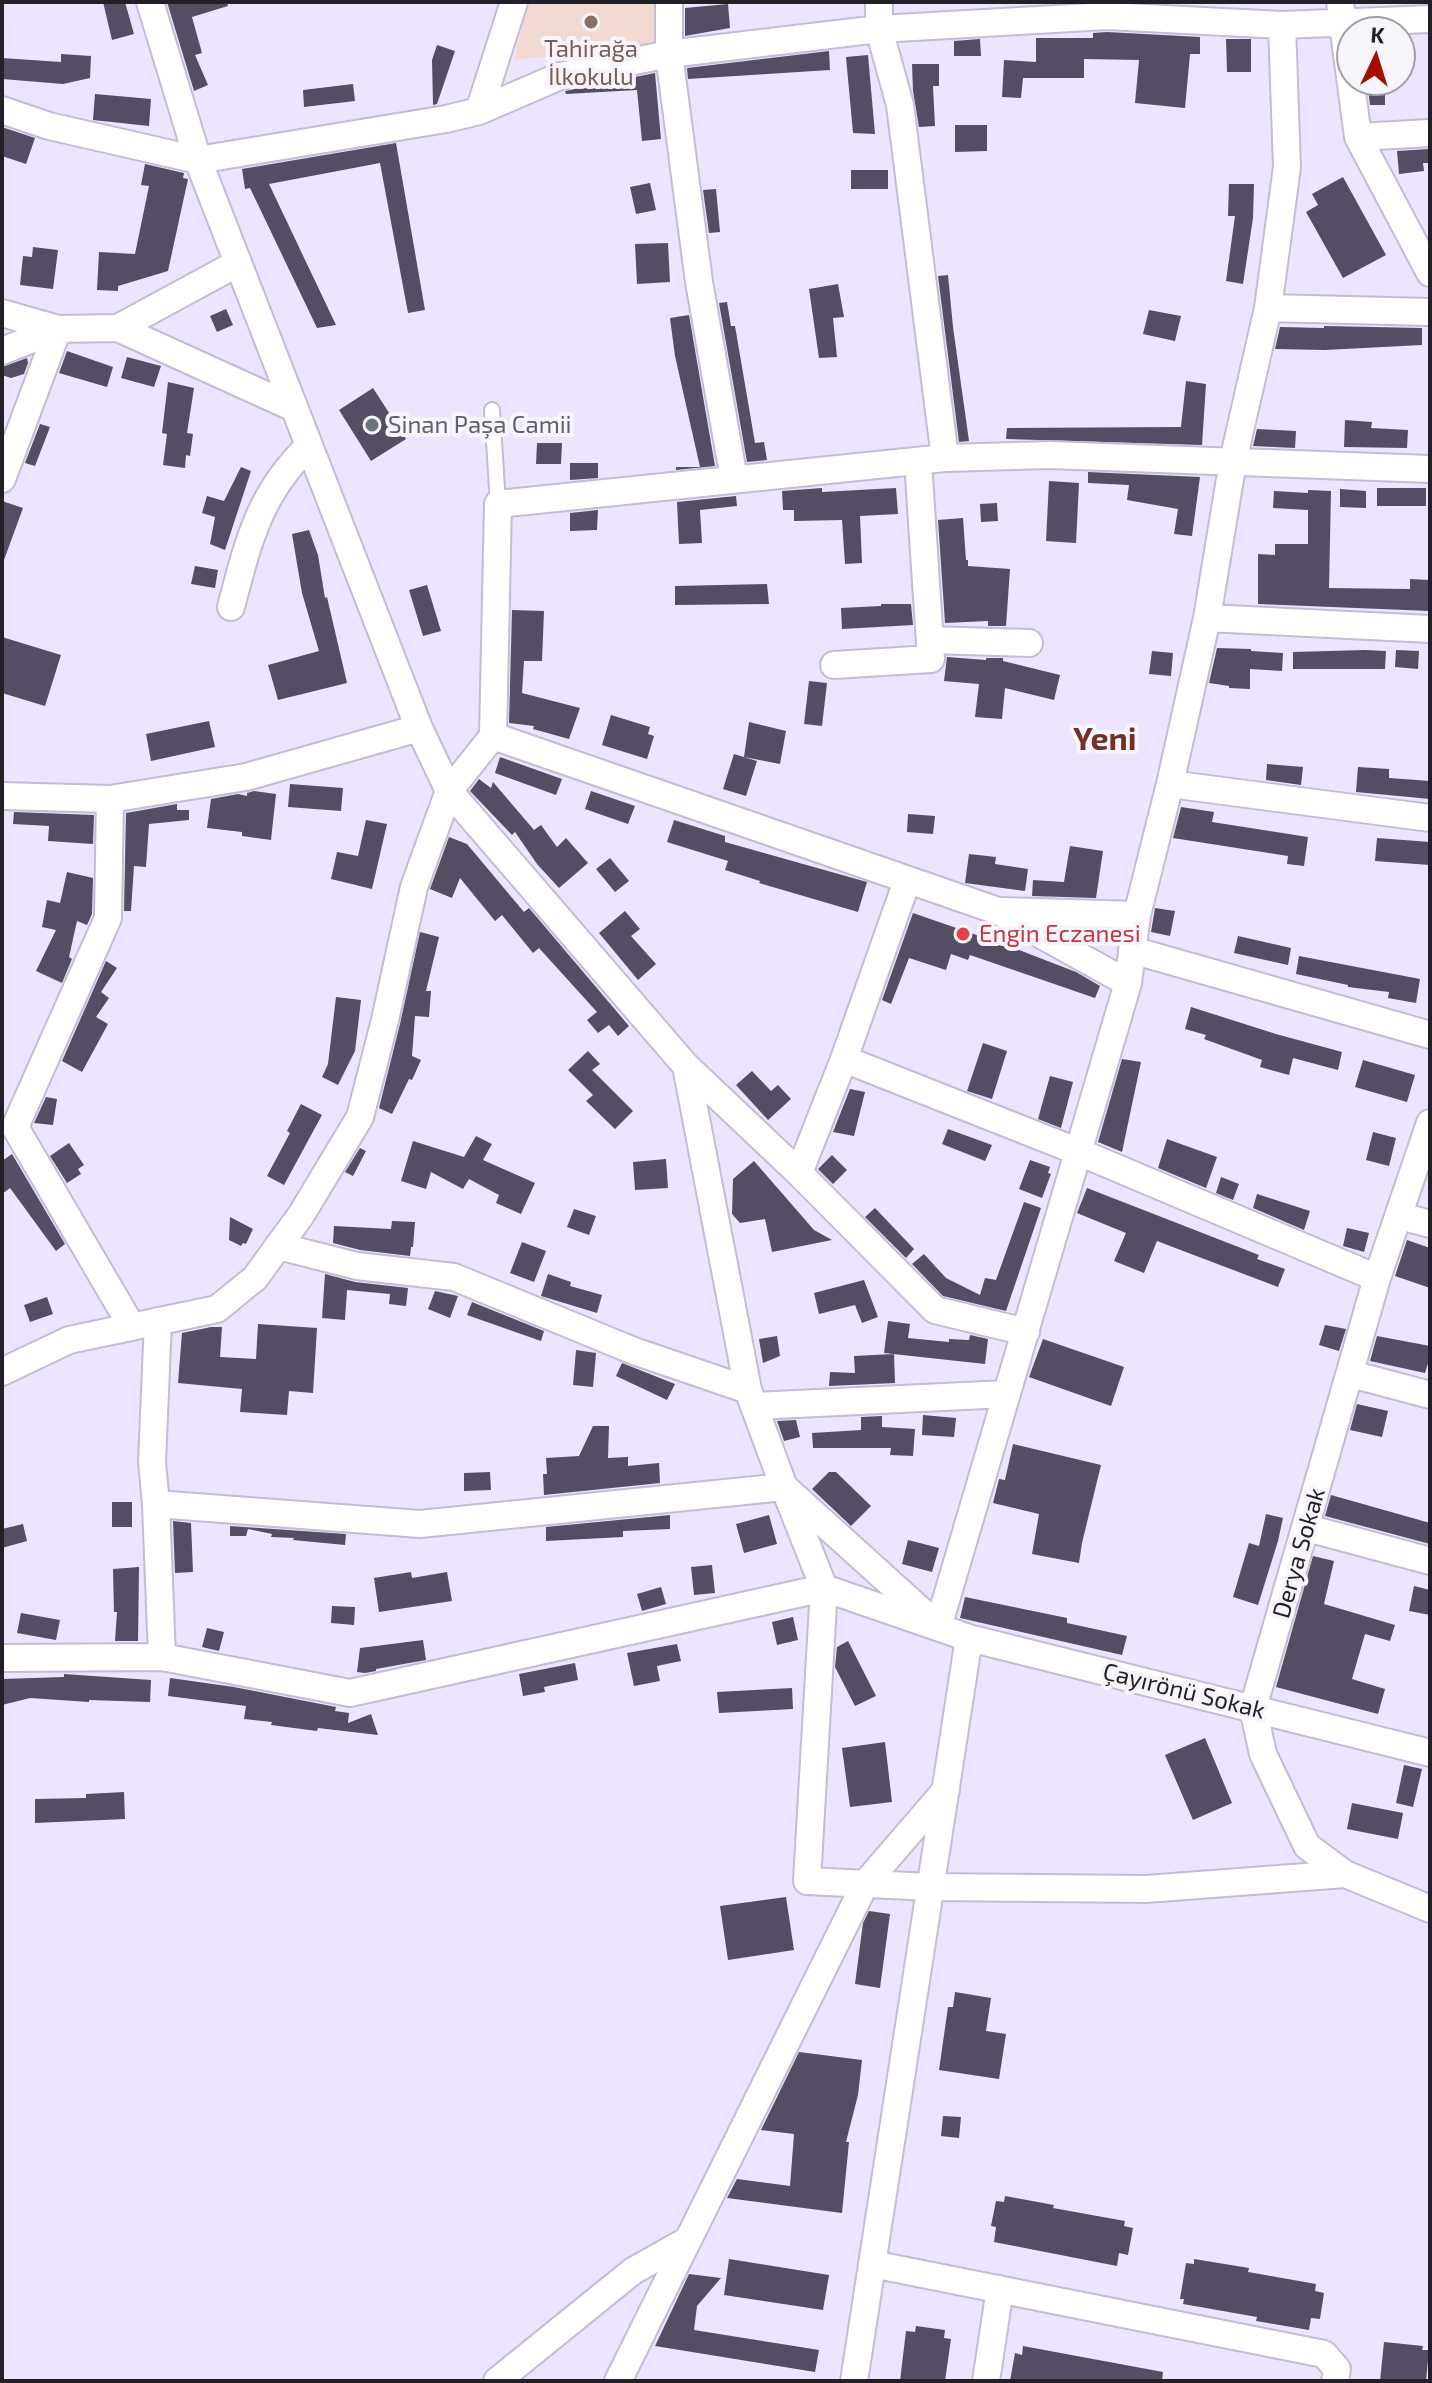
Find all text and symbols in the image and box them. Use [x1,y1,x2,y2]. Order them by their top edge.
marker: Tahirağa İlkokulu [582,13,600,31]
north arrow [1336,16,1416,96]
text: K [1370,21,1385,48]
place label: Tahirağa İlkokulu [544,35,638,91]
place label: Sinan Paşa Camii [388,411,572,439]
marker: Sinan Paşa Camii [363,416,381,434]
district label: Yeni [1073,720,1137,758]
place label: Engin Eczanesi [979,920,1141,948]
marker: Engin Eczanesi [954,925,972,943]
street label: Derya Sokak [1267,1485,1331,1621]
street label: Çayırönü Sokak [1100,1657,1268,1725]

